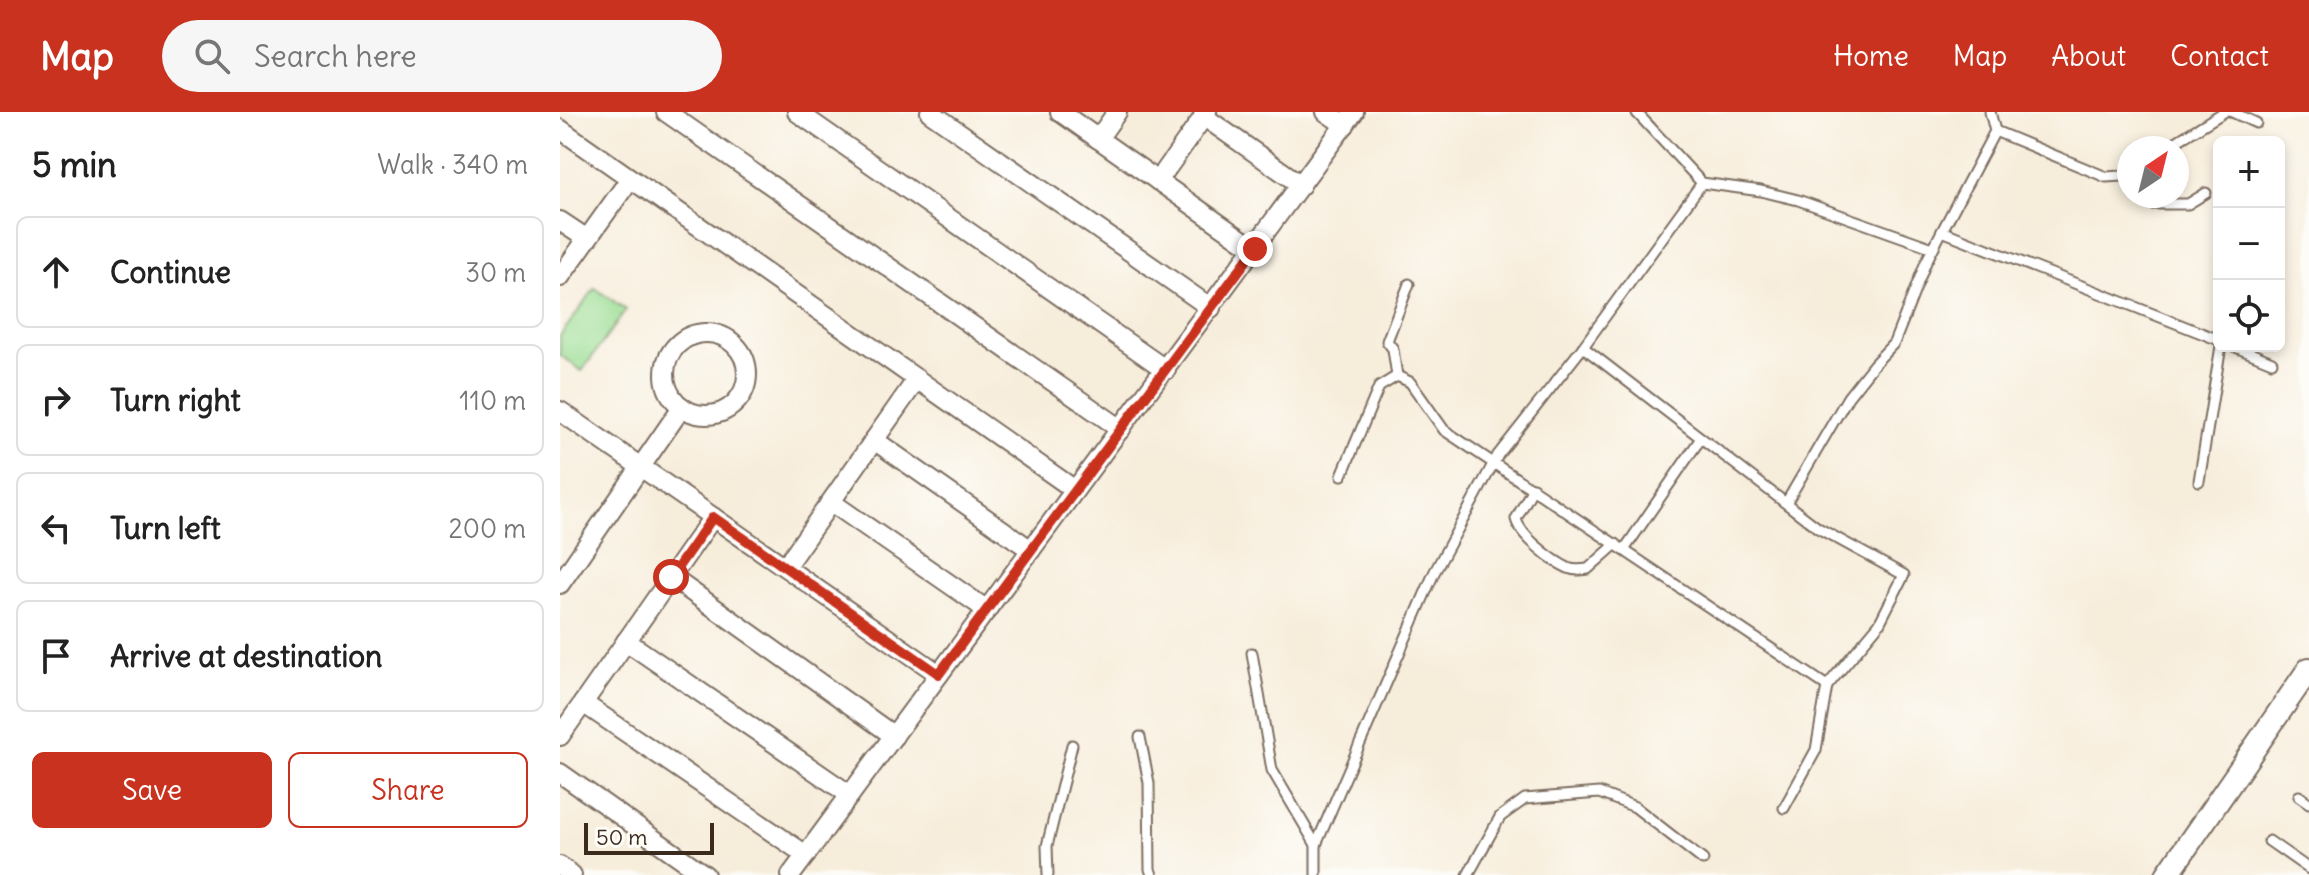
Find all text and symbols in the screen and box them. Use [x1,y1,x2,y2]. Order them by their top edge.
search box [162,20,722,92]
text: Map [40,33,114,80]
icon: search [190,34,234,78]
text: Search here [254,37,417,75]
text: Home [1833,38,1909,74]
text: Map [1953,38,2007,74]
text: About [2051,38,2126,74]
text: Contact [2170,38,2269,74]
north arrow [2117,136,2189,208]
map controls [2213,136,2285,352]
button: + [2213,136,2285,208]
text: 5 min [32,143,117,186]
text: Walk · 340 m [377,148,528,181]
button: − [2213,208,2285,280]
route end [1237,231,1273,267]
icon: ahead [34,250,78,294]
text: Continue [110,253,231,291]
text: 30 m [465,256,526,289]
button: locate [2213,280,2285,352]
icon: right [34,378,78,422]
text: Turn right [110,381,241,419]
text: 110 m [459,384,526,417]
icon: left [34,506,78,550]
text: Turn left [110,509,221,547]
text: 200 m [449,512,526,545]
route start [653,559,689,595]
icon: arrive [34,634,78,678]
text: Arrive at destination [110,637,382,675]
button: Save [32,752,272,828]
button: Share [288,752,528,828]
scale bar [584,819,714,855]
text: 50 m [596,823,648,851]

